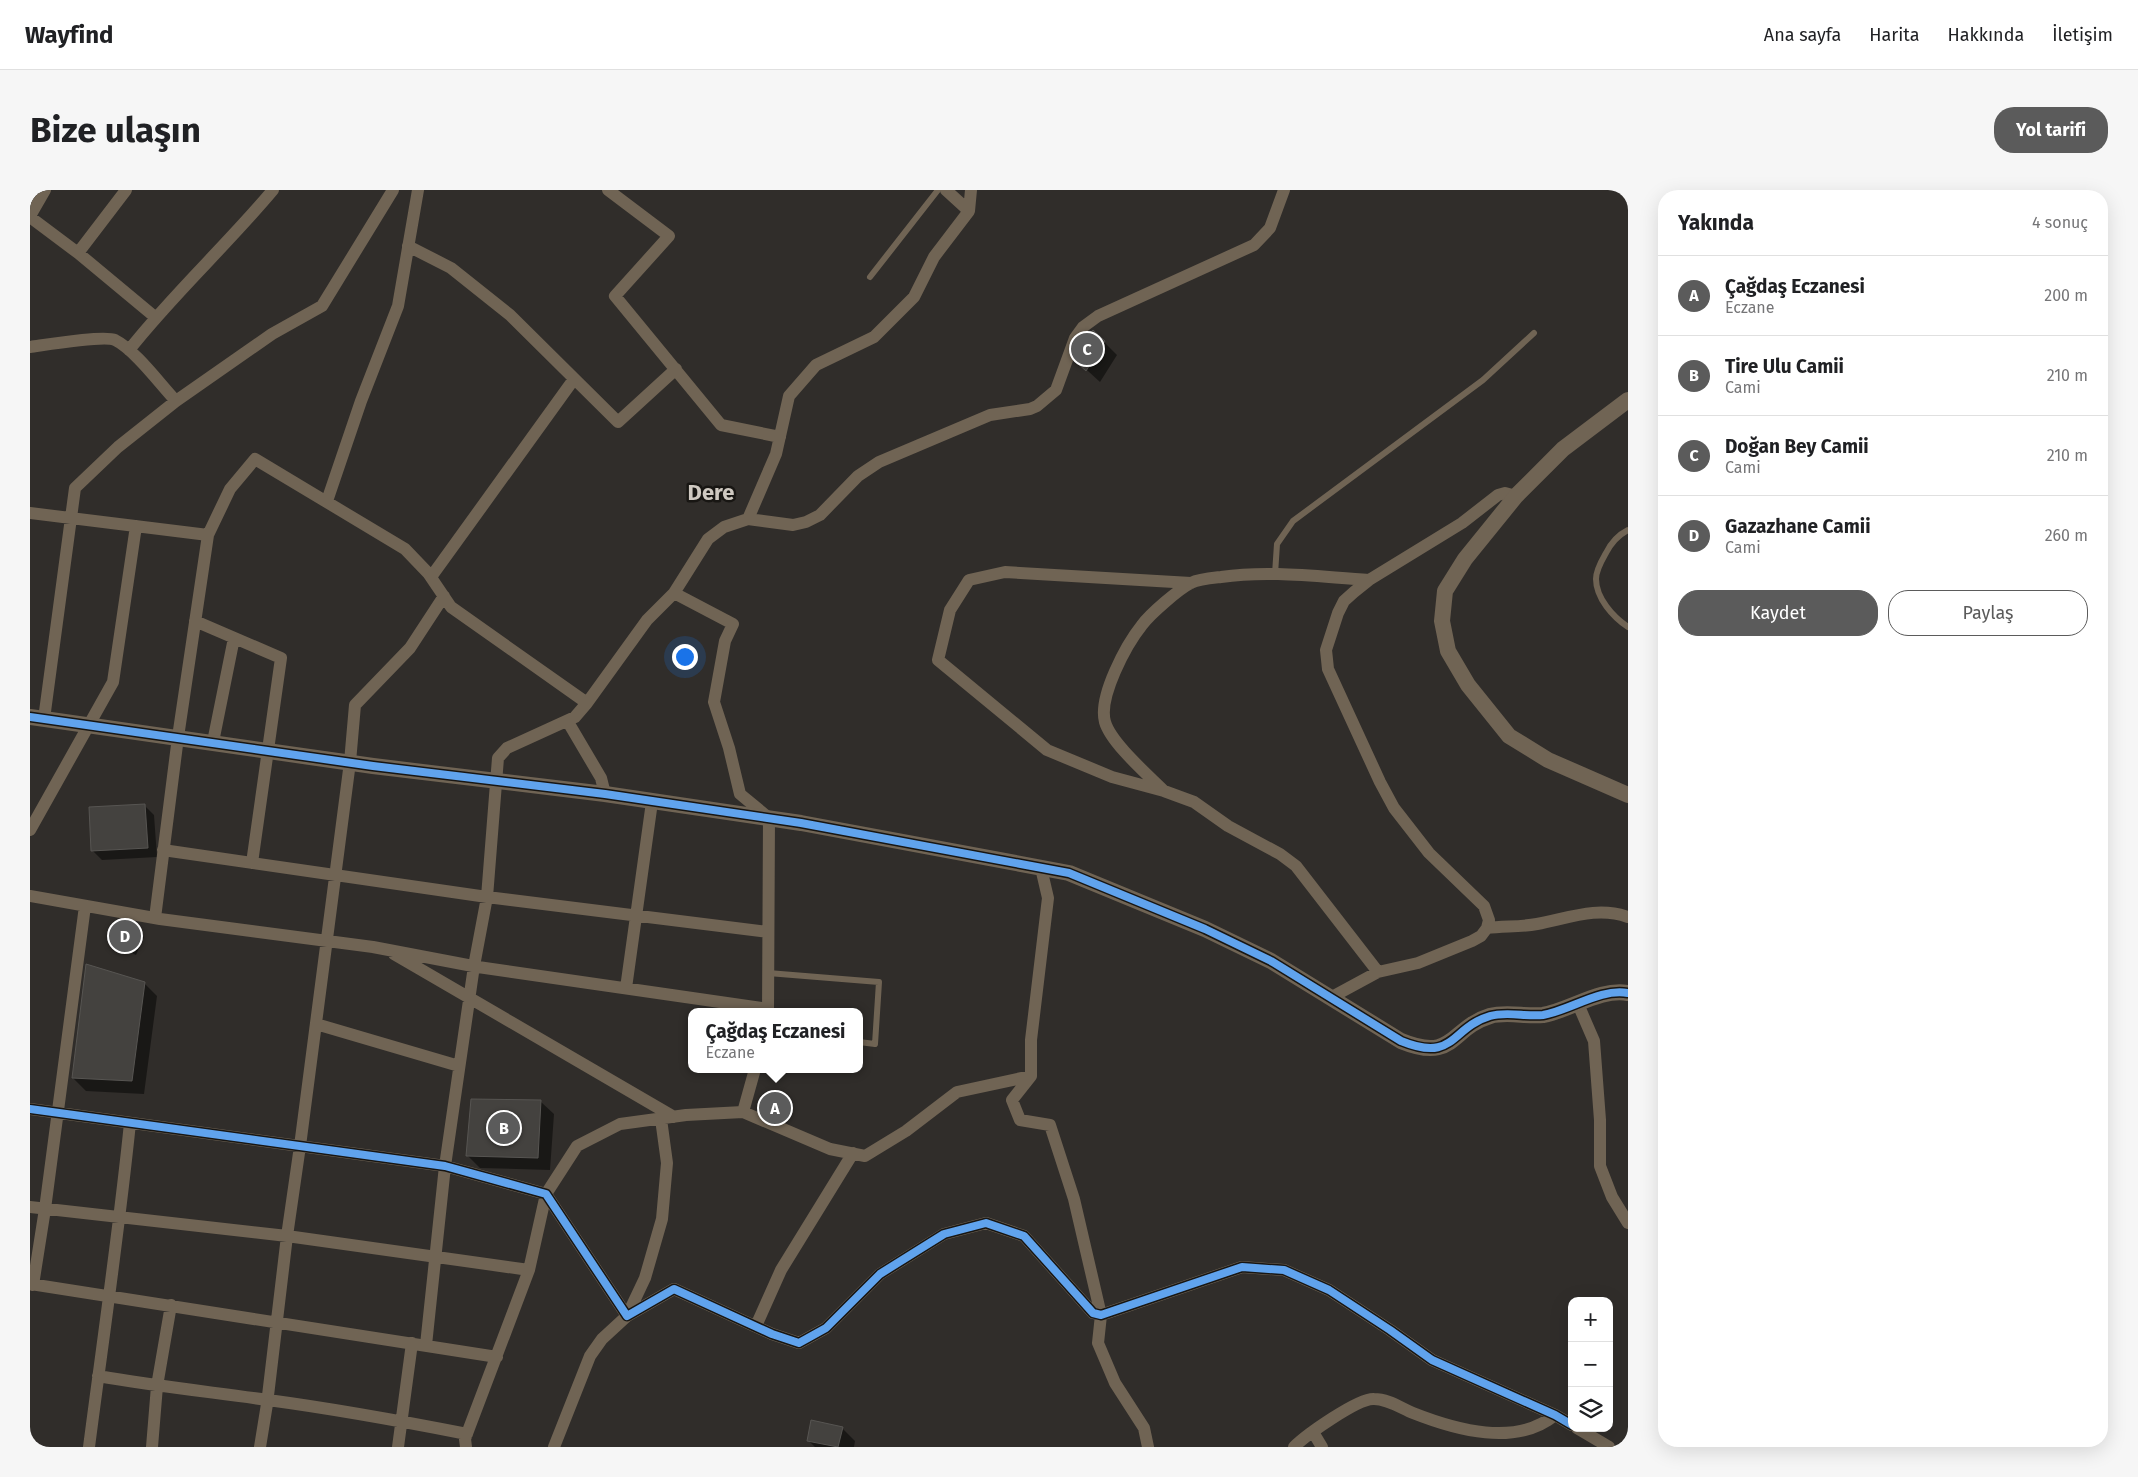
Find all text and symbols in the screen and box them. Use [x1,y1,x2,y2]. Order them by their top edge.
text: Wayfind [25,21,113,49]
text: Ana sayfa [1764,24,1841,46]
text: Harita [1869,24,1920,46]
text: Hakkında [1948,24,2024,46]
text: İletişim [2052,24,2113,46]
button: Yol tarifi [1994,107,2108,153]
text: Bize ulaşın [30,109,201,151]
text: Yakında [1678,210,1754,236]
text: 4 sonuç [2032,213,2088,232]
text: Çağdaş Eczanesi [1725,275,1865,298]
text: A [1689,286,1699,305]
text: 200 m [2044,286,2088,305]
text: Eczane [1725,298,1774,317]
pin: C [1071,330,1103,368]
text: Tire Ulu Camii [1725,355,1844,378]
text: B [1689,366,1699,385]
text: 210 m [2047,366,2088,385]
text: Cami [1725,378,1761,397]
text: Doğan Bey Camii [1725,435,1869,458]
text: C [1689,446,1699,465]
text: 210 m [2047,446,2088,465]
text: Cami [1725,458,1761,477]
district label: Dere [688,479,734,506]
text: Gazazhane Camii [1725,515,1870,538]
text: D [1689,526,1699,545]
text: 260 m [2045,526,2088,545]
text: Cami [1725,538,1761,557]
button: Kaydet [1678,590,1878,636]
button: Paylaş [1888,590,2088,636]
your location [672,644,698,670]
pin: D [109,917,141,955]
popup [688,1008,863,1073]
text: Çağdaş Eczanesi [706,1020,845,1043]
text: Eczane [706,1043,755,1062]
pin: A [759,1089,791,1127]
pin: B [488,1109,520,1147]
map controls [1568,1297,1613,1432]
button: + [1568,1297,1613,1342]
button: − [1568,1342,1613,1387]
button: layers [1568,1387,1613,1432]

